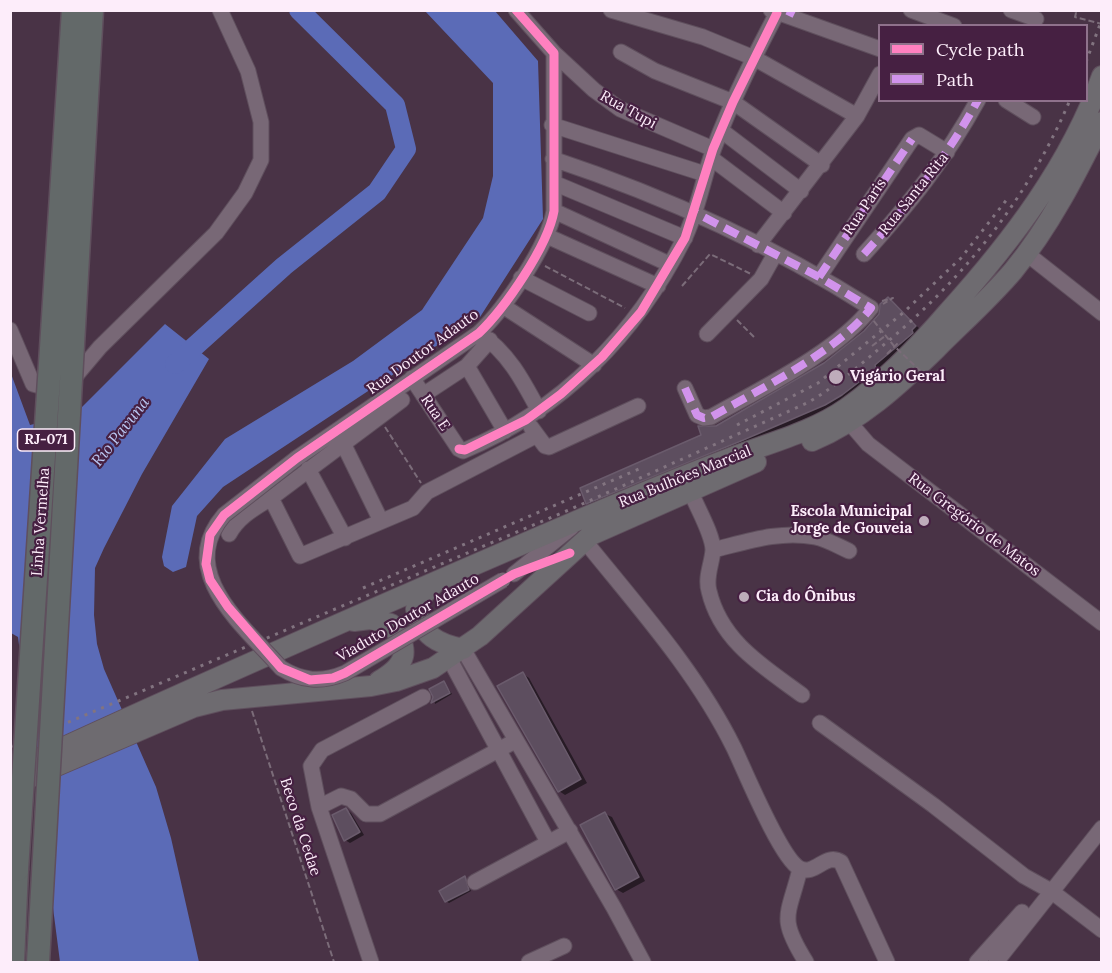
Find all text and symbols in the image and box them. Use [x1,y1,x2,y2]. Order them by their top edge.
legend [878,24,1088,102]
text: Cycle path [936,38,1025,61]
text: Path [936,68,974,91]
street label: Rua Tupi [597,87,659,133]
street label: Rua Santa Rita [875,149,953,239]
street label: Rua Paris [840,175,890,239]
street label: Rua Doutor Adauto [364,305,482,399]
marker: Vigário Geral [827,368,845,386]
place label: Vigário Geral [850,368,945,386]
street label: Rua E [417,392,453,434]
water label: Rio Pavuna [88,394,154,470]
road number: RJ-071 [18,429,74,451]
street label: Rua Bulhões Marcial [616,442,754,512]
street label: Linha Vermelha [28,467,54,577]
street label: Rua Gregório de Matos [905,470,1043,580]
place label: Escola Municipal Jorge de Gouveia [791,503,912,538]
marker: Escola Municipal Jorge de Gouveia [917,514,931,528]
street label: Viaduto Doutor Adauto [334,570,482,666]
place label: Cia do Ônibus [756,588,856,606]
marker: Cia do Ônibus [737,590,751,604]
street label: Beco da Cedae [276,776,324,878]

